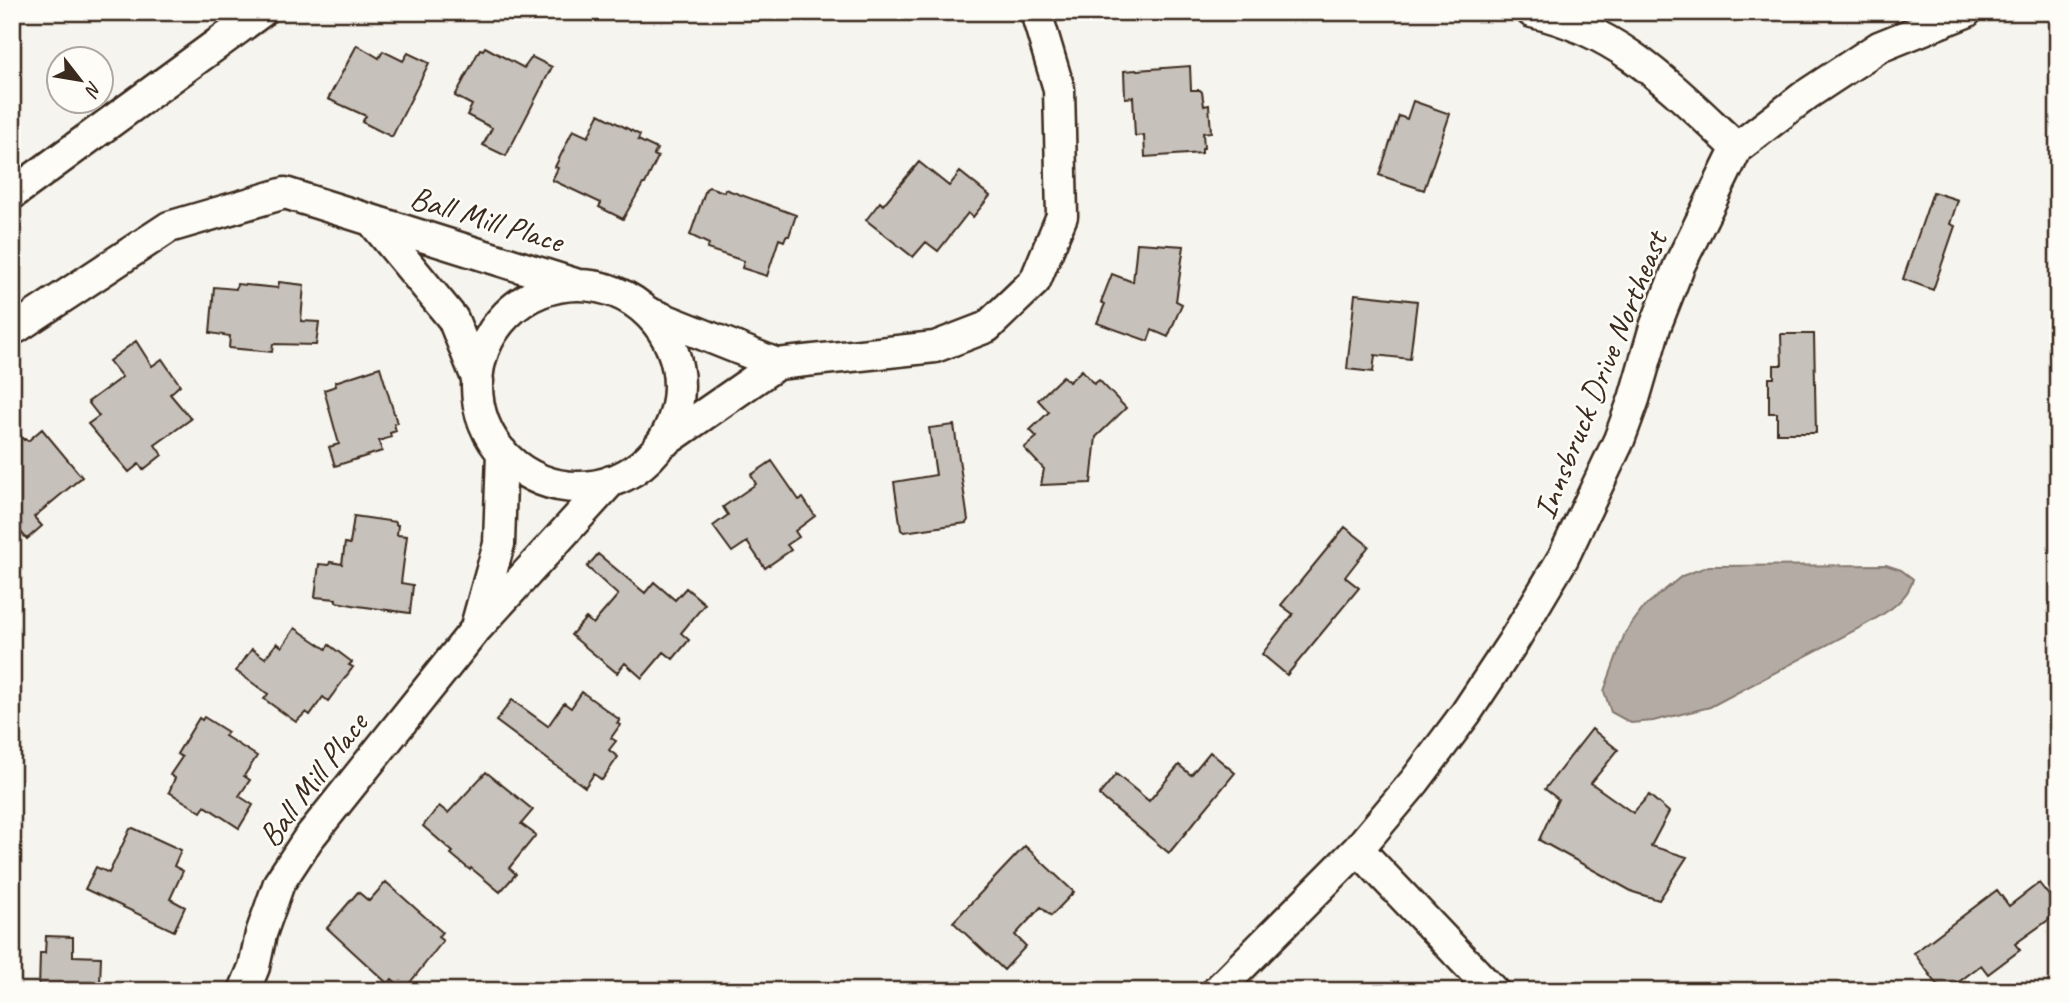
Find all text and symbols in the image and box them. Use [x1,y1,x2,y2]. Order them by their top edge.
north arrow [46,46,116,116]
text: N [79,77,107,102]
street label: Ball Mill Place [405,176,570,263]
street label: Innsbruck Drive Northeast [1523,223,1678,525]
street label: Ball Mill Place [249,702,378,855]

